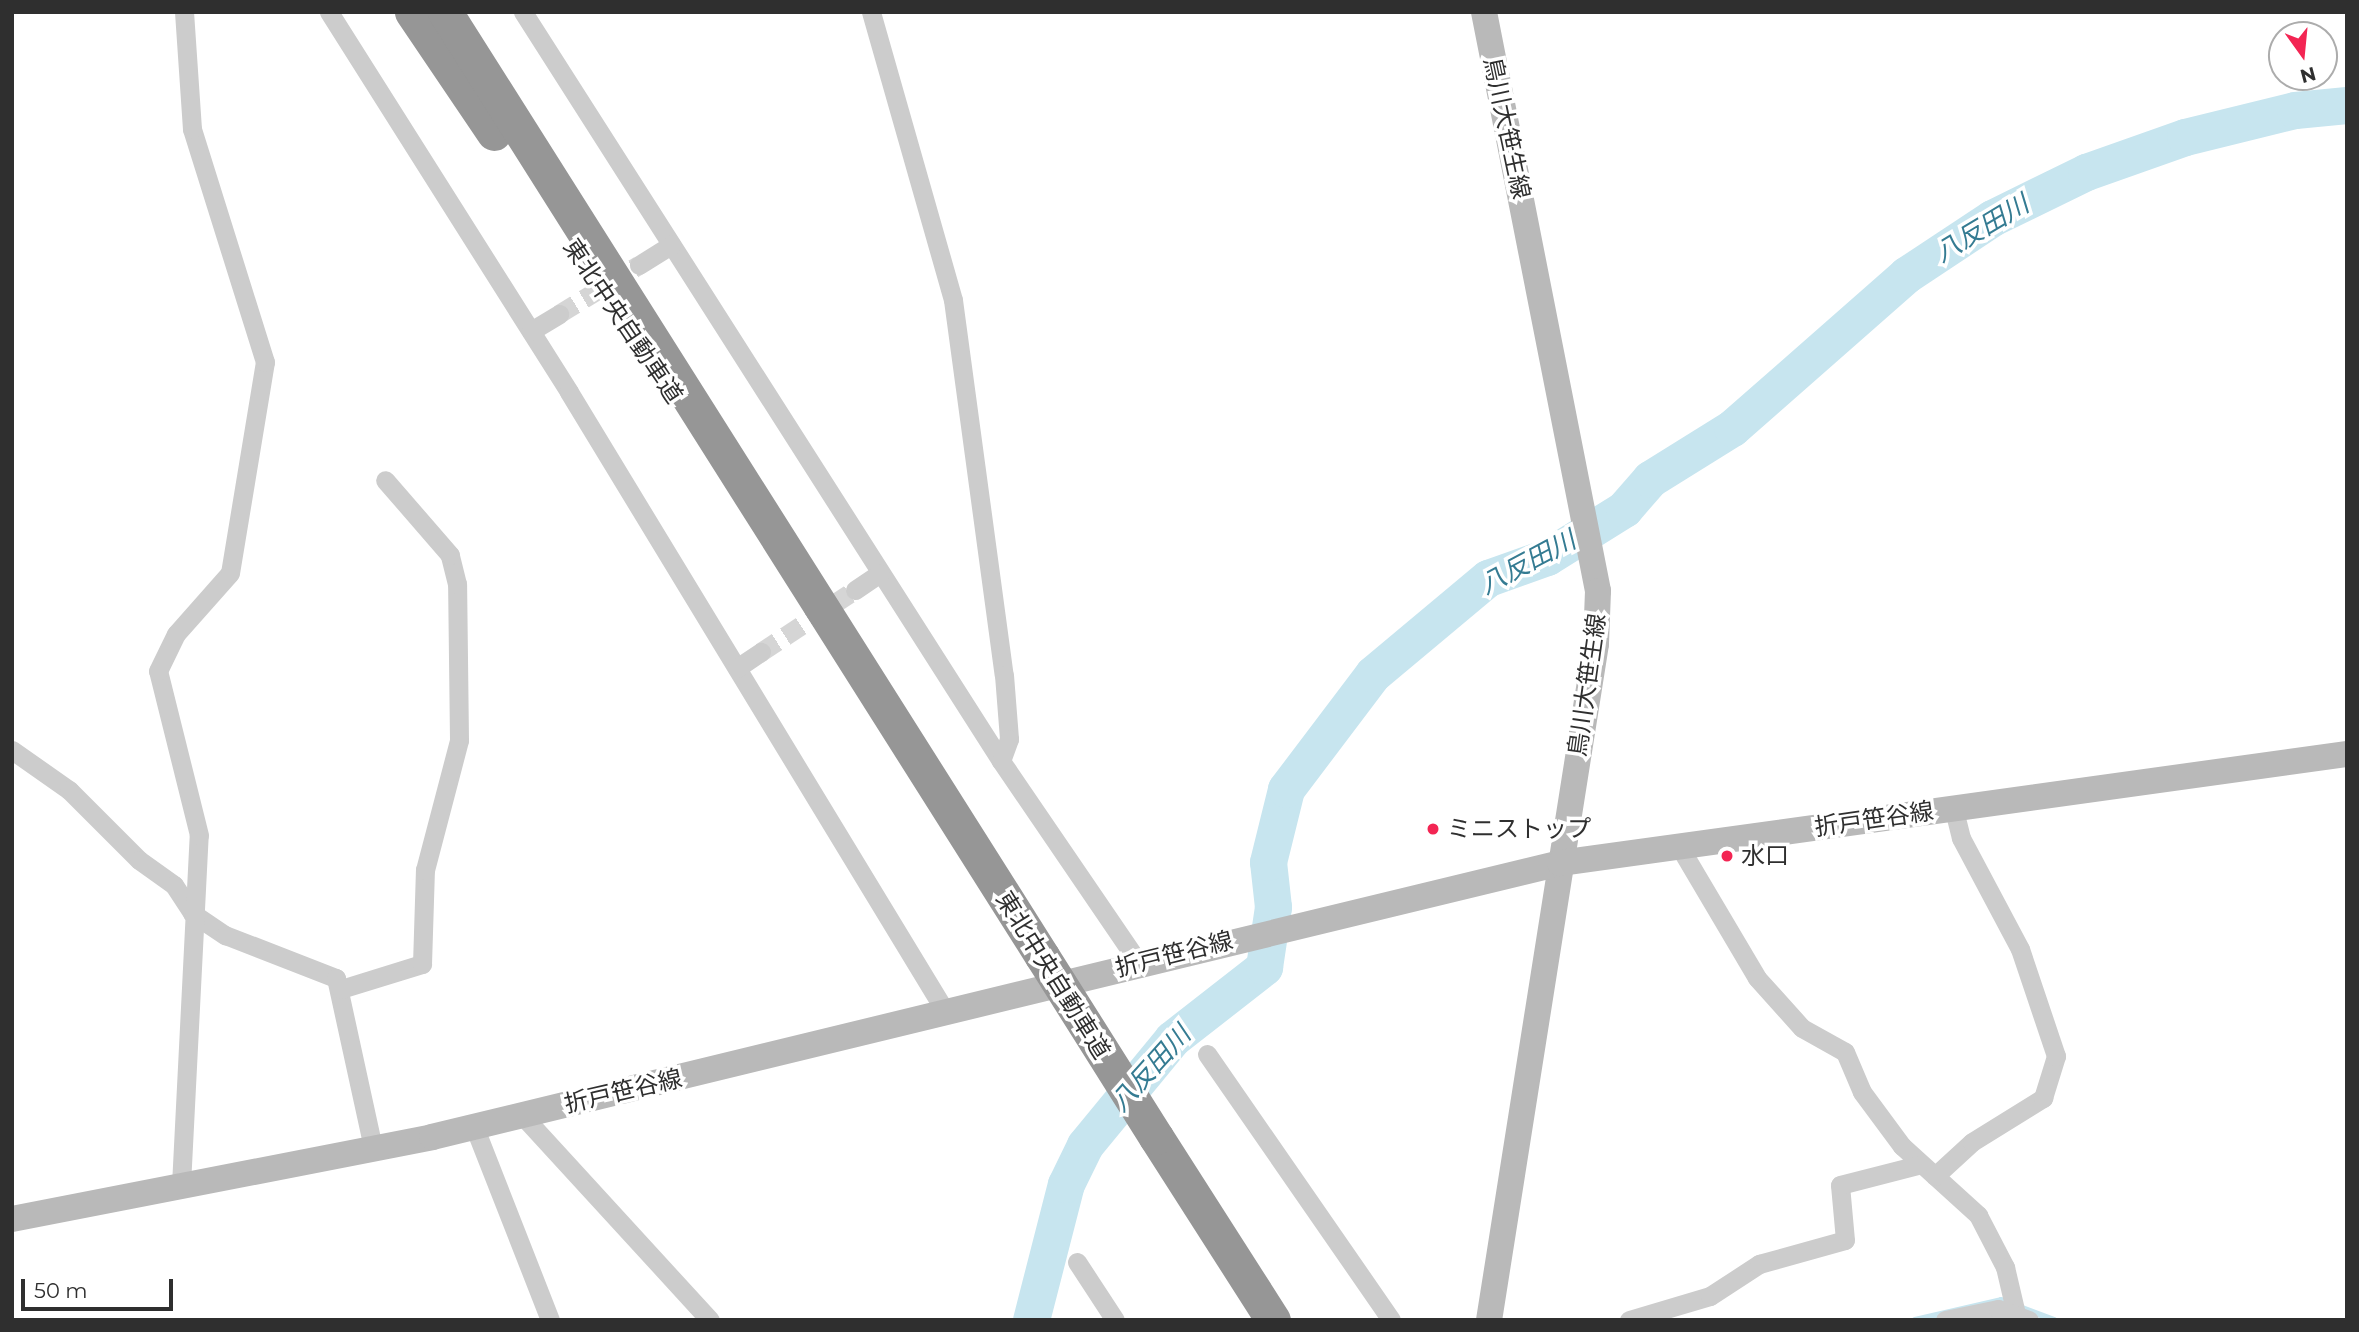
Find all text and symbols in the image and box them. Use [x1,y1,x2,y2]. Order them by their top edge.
north arrow [2268,21,2338,91]
street label: 鳥川大笹生線 [1478,55,1536,201]
text: N [2298,62,2318,88]
water label: 八反田川 [1929,189,2035,269]
street label: 東北中央自動車道 [557,233,689,409]
water label: 八反田川 [1475,525,1581,601]
street label: 鳥川大笹生線 [1563,612,1611,758]
street label: 折戸笹谷線 [1813,796,1935,842]
place label: ミニストップ [1447,815,1591,843]
marker: ミニストップ [1425,821,1441,837]
place label: 水口 [1741,842,1789,870]
marker: 水口 [1719,848,1735,864]
street label: 東北中央自動車道 [990,886,1116,1064]
street label: 折戸笹谷線 [1112,926,1236,982]
water label: 八反田川 [1105,1020,1197,1118]
street label: 折戸笹谷線 [561,1063,685,1119]
scale bar [24,1266,177,1310]
text: 50 m [34,1278,88,1303]

